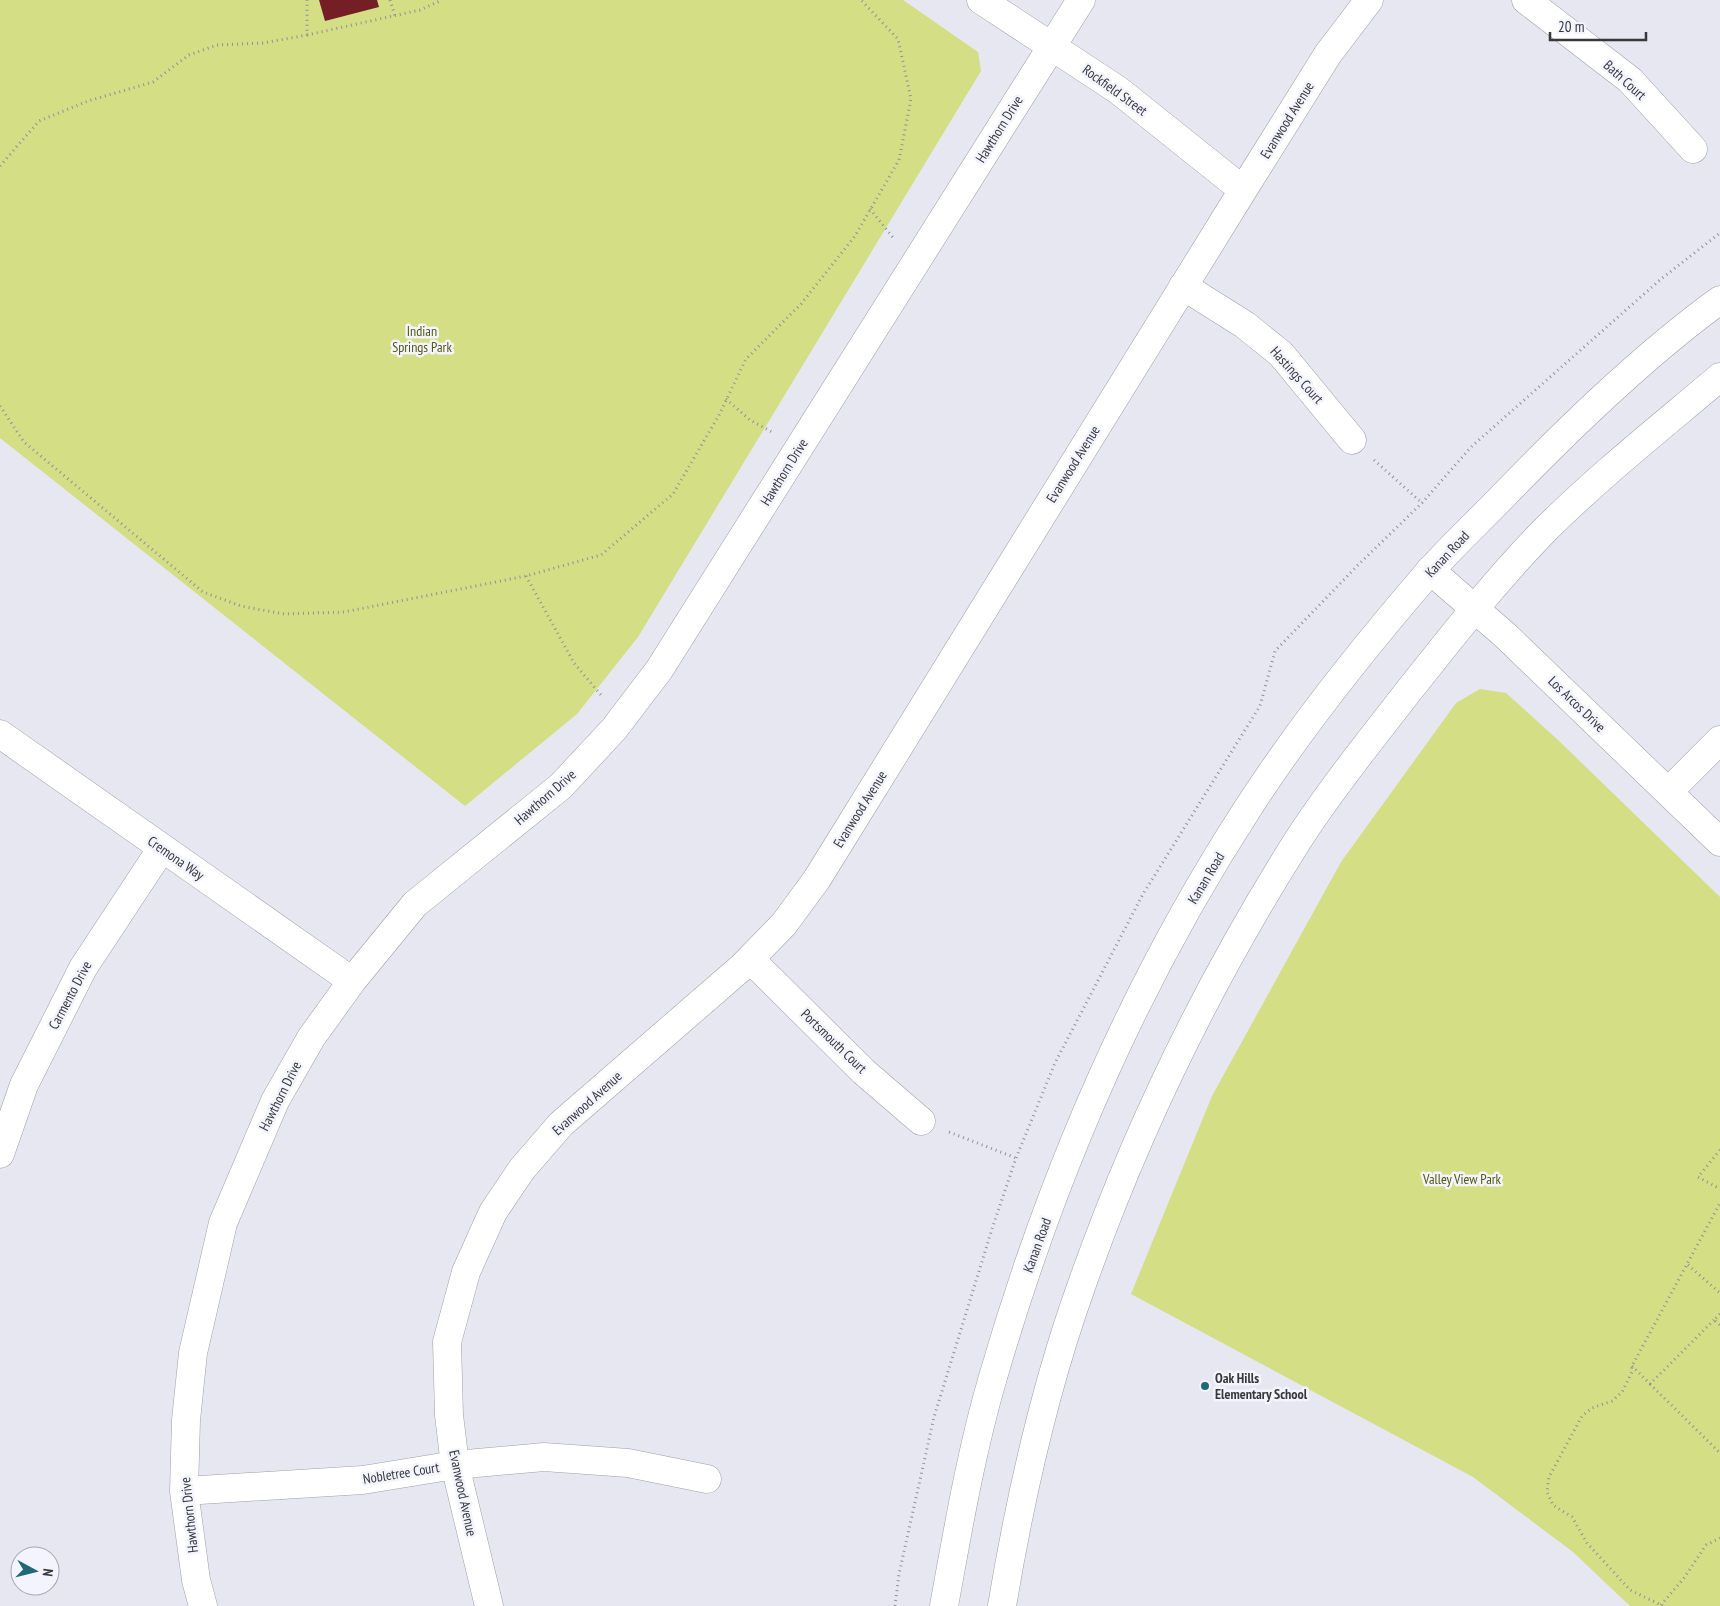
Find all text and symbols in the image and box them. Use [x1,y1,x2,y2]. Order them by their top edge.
scale bar [1550,10,1646,42]
text: 20 m [1558,17,1584,36]
street label: Bath Court [1600,56,1650,104]
street label: Rockfield Street [1079,60,1151,120]
street label: Evanwood Avenue [1256,78,1318,162]
street label: Hawthorn Drive [971,92,1027,166]
park label: Indian Springs Park [392,322,452,356]
street label: Hastings Court [1267,343,1327,407]
street label: Evanwood Avenue [1042,422,1104,506]
street label: Hawthorn Drive [756,435,812,509]
street label: Kanan Road [1421,527,1473,581]
street label: Los Arcos Drive [1545,672,1610,736]
street label: Hawthorn Drive [510,765,580,829]
street label: Evanwood Avenue [829,767,891,851]
street label: Cremona Way [144,832,209,885]
street label: Kanan Road [1184,849,1228,907]
street label: Carmento Drive [44,958,96,1032]
street label: Portsmouth Court [797,1005,871,1077]
street label: Hawthorn Drive [255,1058,305,1134]
street label: Evanwood Avenue [548,1067,626,1139]
park label: Valley View Park [1422,1170,1502,1188]
street label: Kanan Road [1019,1215,1055,1275]
place label: Oak Hills Elementary School [1215,1369,1308,1403]
marker: Oak Hills Elementary School [1199,1380,1211,1392]
street label: Evanwood Avenue [445,1448,481,1538]
street label: Nobletree Court [362,1458,441,1488]
street label: Hawthorn Drive [176,1476,202,1554]
north arrow [10,1546,60,1596]
text: N [39,1568,57,1577]

